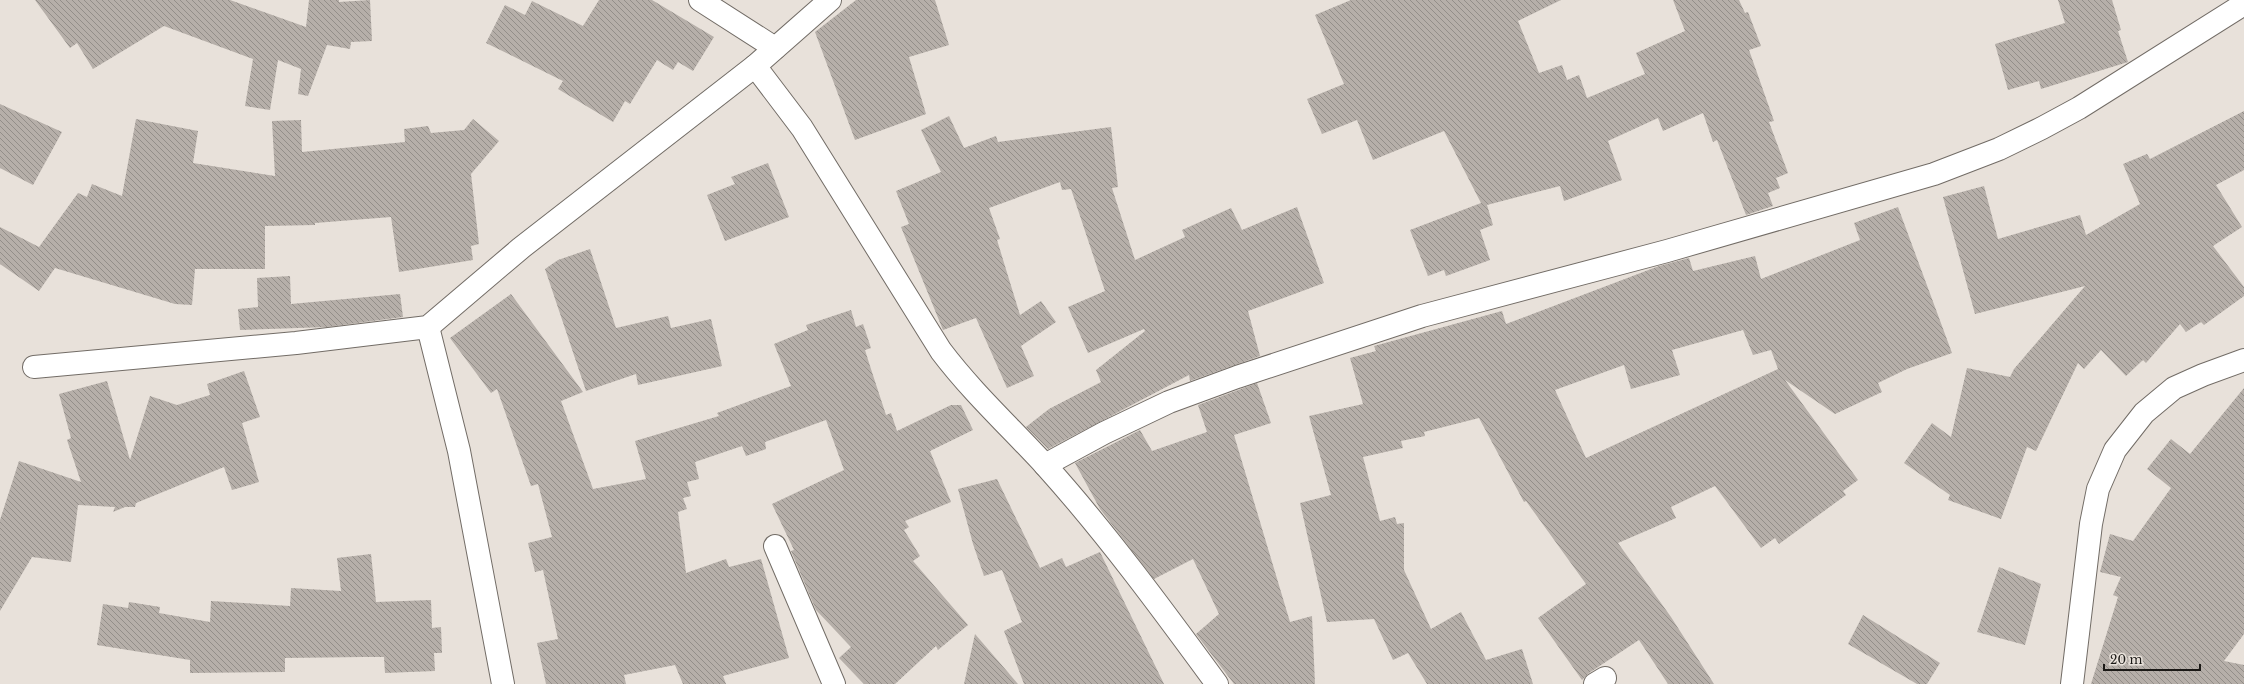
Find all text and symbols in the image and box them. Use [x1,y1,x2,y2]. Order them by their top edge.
scale bar [2104,646,2200,672]
text: 20 m [2110,652,2142,667]

